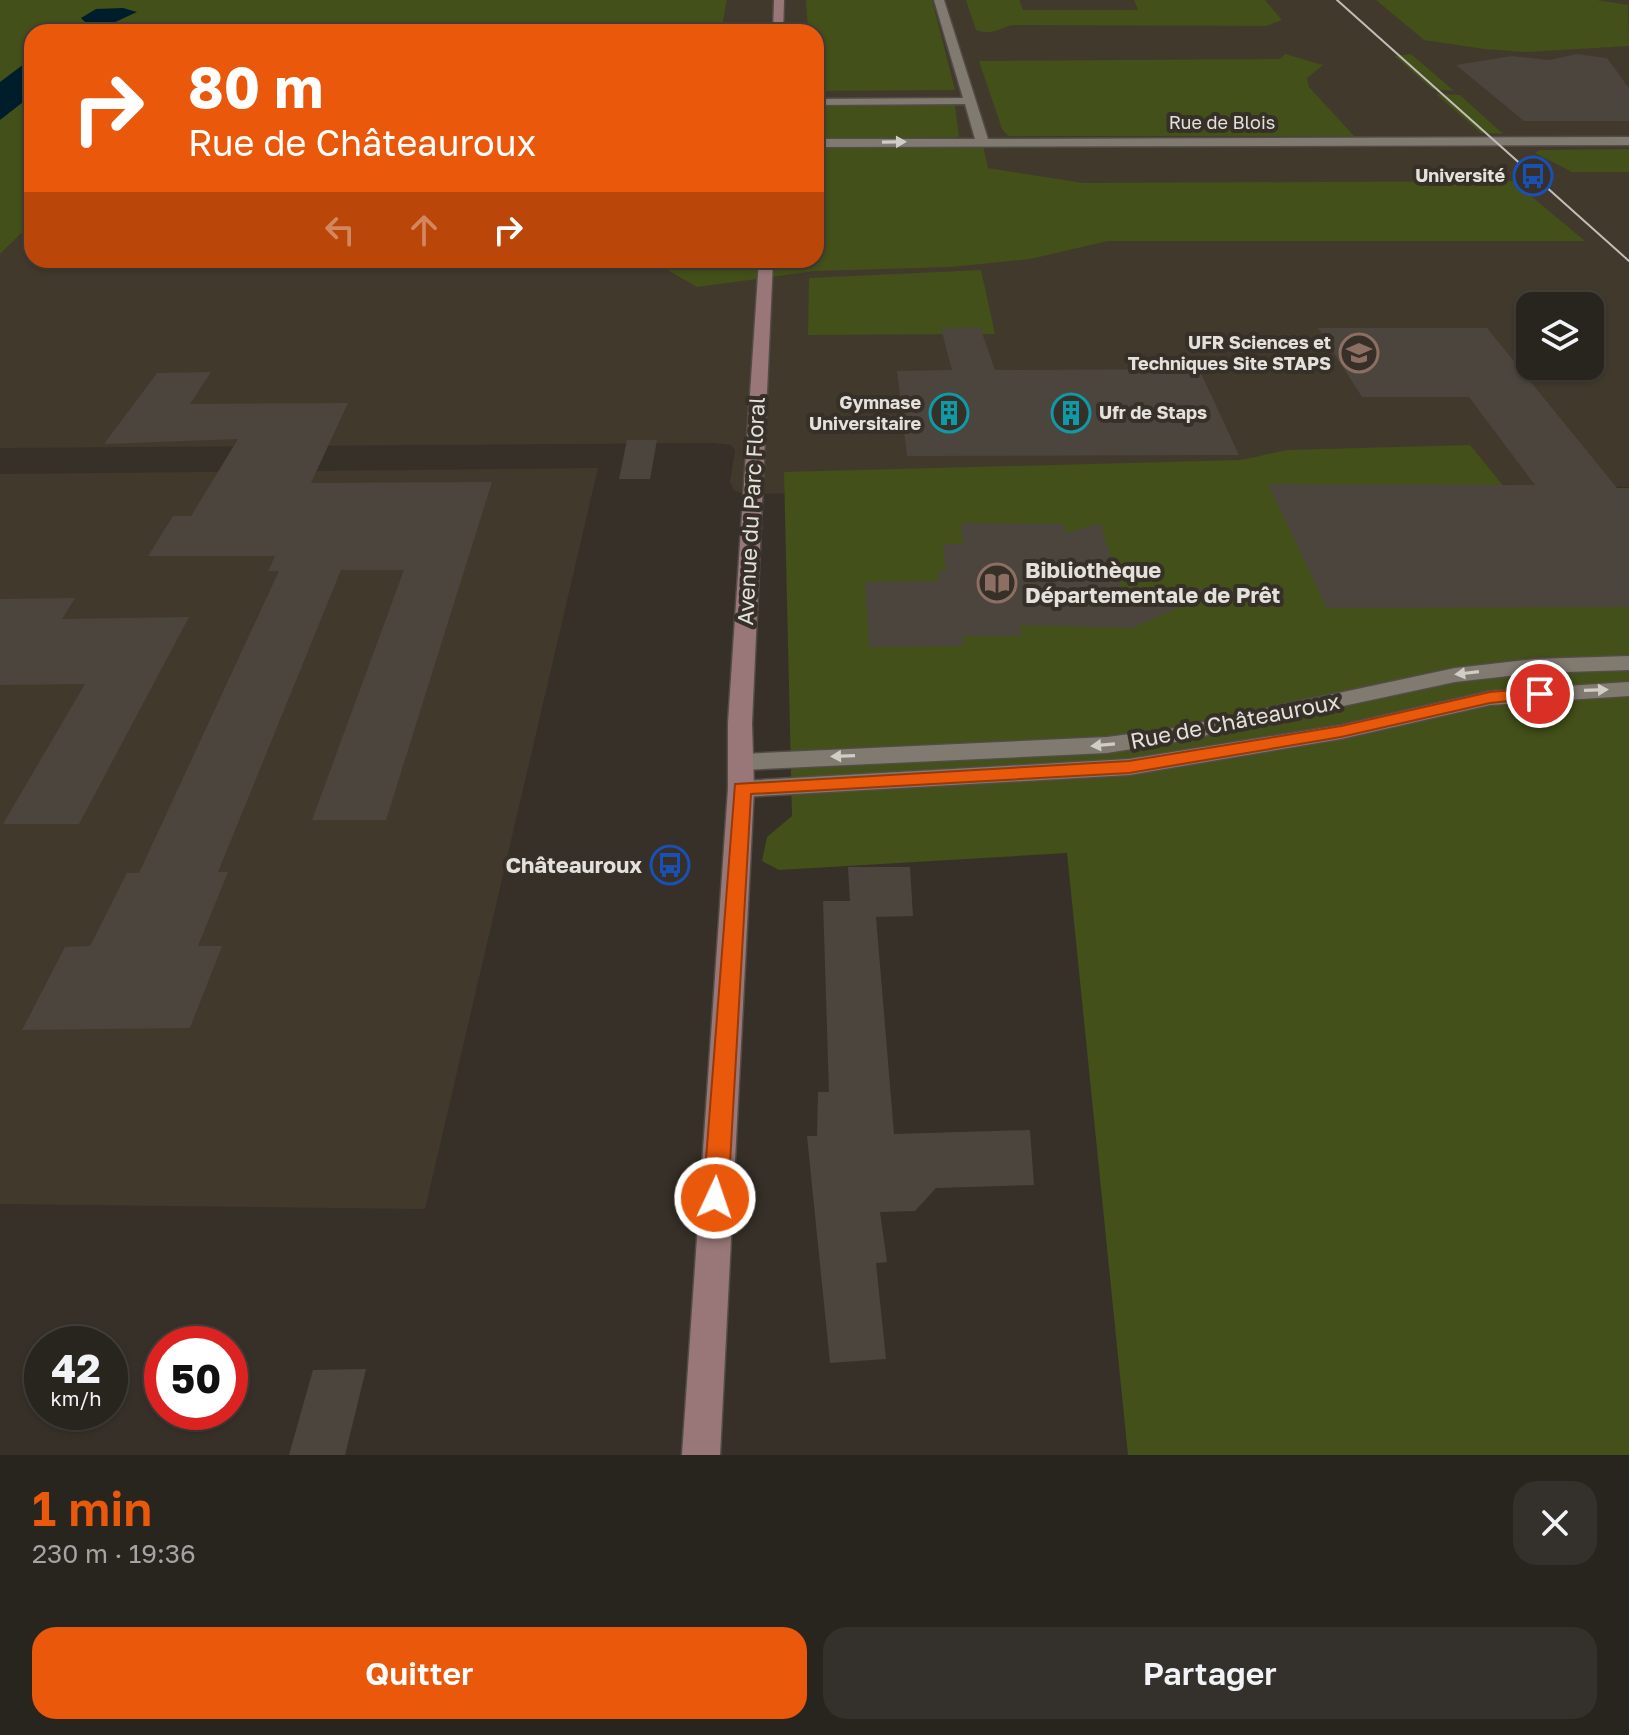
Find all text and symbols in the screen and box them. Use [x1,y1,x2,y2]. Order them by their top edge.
text: 80 m [188,53,323,120]
icon: right [56,56,160,160]
street label: Rue de Blois [1169,111,1275,133]
text: Rue de Châteauroux [188,121,536,164]
one-way arrow [882,136,907,148]
bus stop icon: Université [1512,155,1554,197]
place label: Université [1415,164,1505,186]
icon: left [318,208,362,252]
icon: ahead [402,208,446,252]
icon: right [486,208,530,252]
map controls [1516,292,1604,380]
button: layers [1516,292,1604,380]
place label: UFR Sciences et Techniques Site STAPS [1128,331,1331,374]
school or university icon: UFR Sciences et Techniques Site STAPS [1338,332,1380,374]
place label: Gymnase Universitaire [809,391,921,434]
building icon: Gymnase Universitaire [928,392,970,434]
building icon: Ufr de Staps [1050,392,1092,434]
street label: Avenue du Parc Floral [731,396,770,626]
place label: Ufr de Staps [1099,401,1207,423]
place label: Bibliothèque Départementale de Prêt [1025,556,1281,608]
library icon: Bibliothèque Départementale de Prêt [976,562,1018,604]
pin [1506,660,1574,728]
one-way arrow [1455,667,1480,680]
icon: arrive [1518,672,1562,716]
one-way arrow [1584,684,1609,696]
street label: Rue de Châteauroux [1128,687,1342,754]
one-way arrow [1090,739,1115,752]
one-way arrow [830,750,855,763]
bus stop icon: Châteauroux [649,844,691,886]
place label: Châteauroux [505,851,642,878]
position arrow [673,1156,757,1240]
speed limit sign: 50 [144,1326,248,1430]
text: 42 [51,1344,101,1392]
text: km/h [51,1386,101,1410]
text: 1 min [32,1479,152,1537]
button: close [1513,1481,1597,1565]
text: 230 m · 19:36 [32,1538,196,1569]
button: Quitter [32,1627,807,1719]
button: Partager [823,1627,1597,1719]

